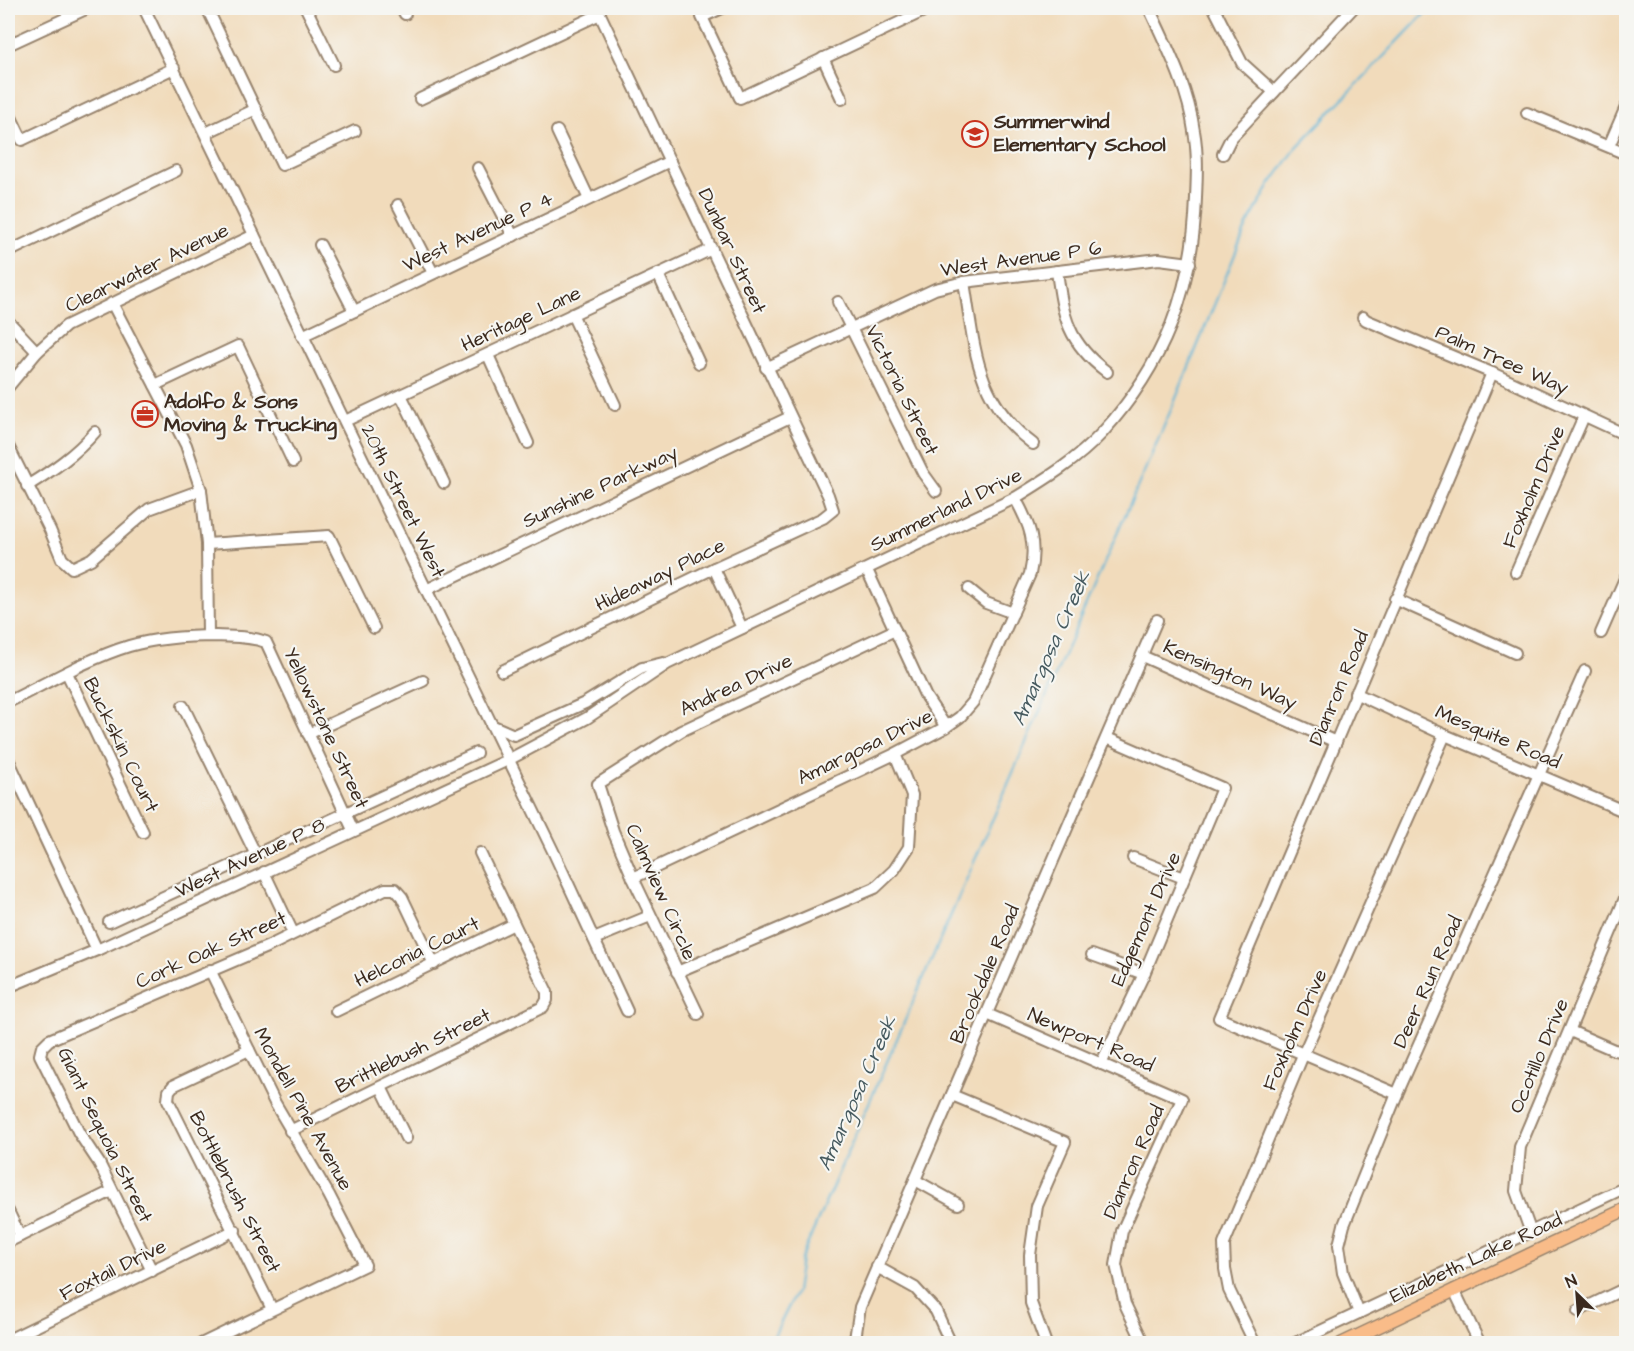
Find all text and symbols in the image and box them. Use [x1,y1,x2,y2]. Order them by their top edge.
place label: Summerwind Elementary School [993,108,1166,160]
school or university icon: Summerwind Elementary School [960,119,990,149]
street label: Dunbar Street [691,184,773,318]
street label: West Avenue P 4 [398,185,558,279]
street label: Clearwater Avenue [61,216,234,320]
street label: West Avenue P 6 [939,234,1104,284]
street label: Heritage Lane [457,279,586,360]
street label: Palm Tree Way [1431,318,1573,403]
street label: Victoria Street [858,320,946,460]
place label: Adolfo & Sons Moving & Trucking [164,388,338,440]
office icon: Adolfo & Sons Moving & Trucking [130,399,160,429]
street label: 20th Street West [354,420,452,582]
street label: Foxholm Drive [1496,421,1572,553]
street label: Sunshine Parkway [518,439,683,536]
street label: Summerland Drive [865,461,1027,559]
street label: Hideaway Place [590,531,730,619]
water label: Amargosa Creek [1004,565,1099,730]
street label: Dianron Road [1302,626,1376,750]
street label: Kensington Way [1158,633,1301,718]
street label: Yellowstone Street [276,643,376,813]
street label: Andrea Drive [675,647,797,723]
street label: Buckskin Court [76,673,166,817]
street label: Mesquite Road [1431,698,1565,776]
street label: Amargosa Drive [793,702,938,793]
street label: West Avenue P 8 [170,811,330,905]
street label: Calmview Circle [618,819,704,965]
street label: Edgemont Drive [1104,847,1189,991]
street label: Brookdale Road [943,900,1027,1048]
street label: Cork Oak Street [131,904,291,996]
street label: Helconia Court [350,910,484,994]
street label: Deer Run Road [1386,911,1470,1053]
street label: Foxholm Drive [1256,964,1334,1095]
street label: Ocotillo Drive [1502,994,1576,1118]
street label: Brittlebush Street [331,1001,495,1101]
street label: Newport Road [1023,1001,1159,1079]
water label: Amargosa Creek [810,1010,905,1175]
street label: Mondell Pine Avenue [246,1022,360,1196]
street label: Giant Sequoia Street [50,1043,160,1227]
street label: Dianron Road [1096,1100,1172,1224]
street label: Bottlebrush Street [182,1106,288,1278]
street label: Elizabeth Lake Road [1385,1206,1567,1310]
street label: Foxtail Drive [55,1232,171,1308]
north arrow [1547,1264,1607,1324]
text: N [1562,1269,1580,1293]

